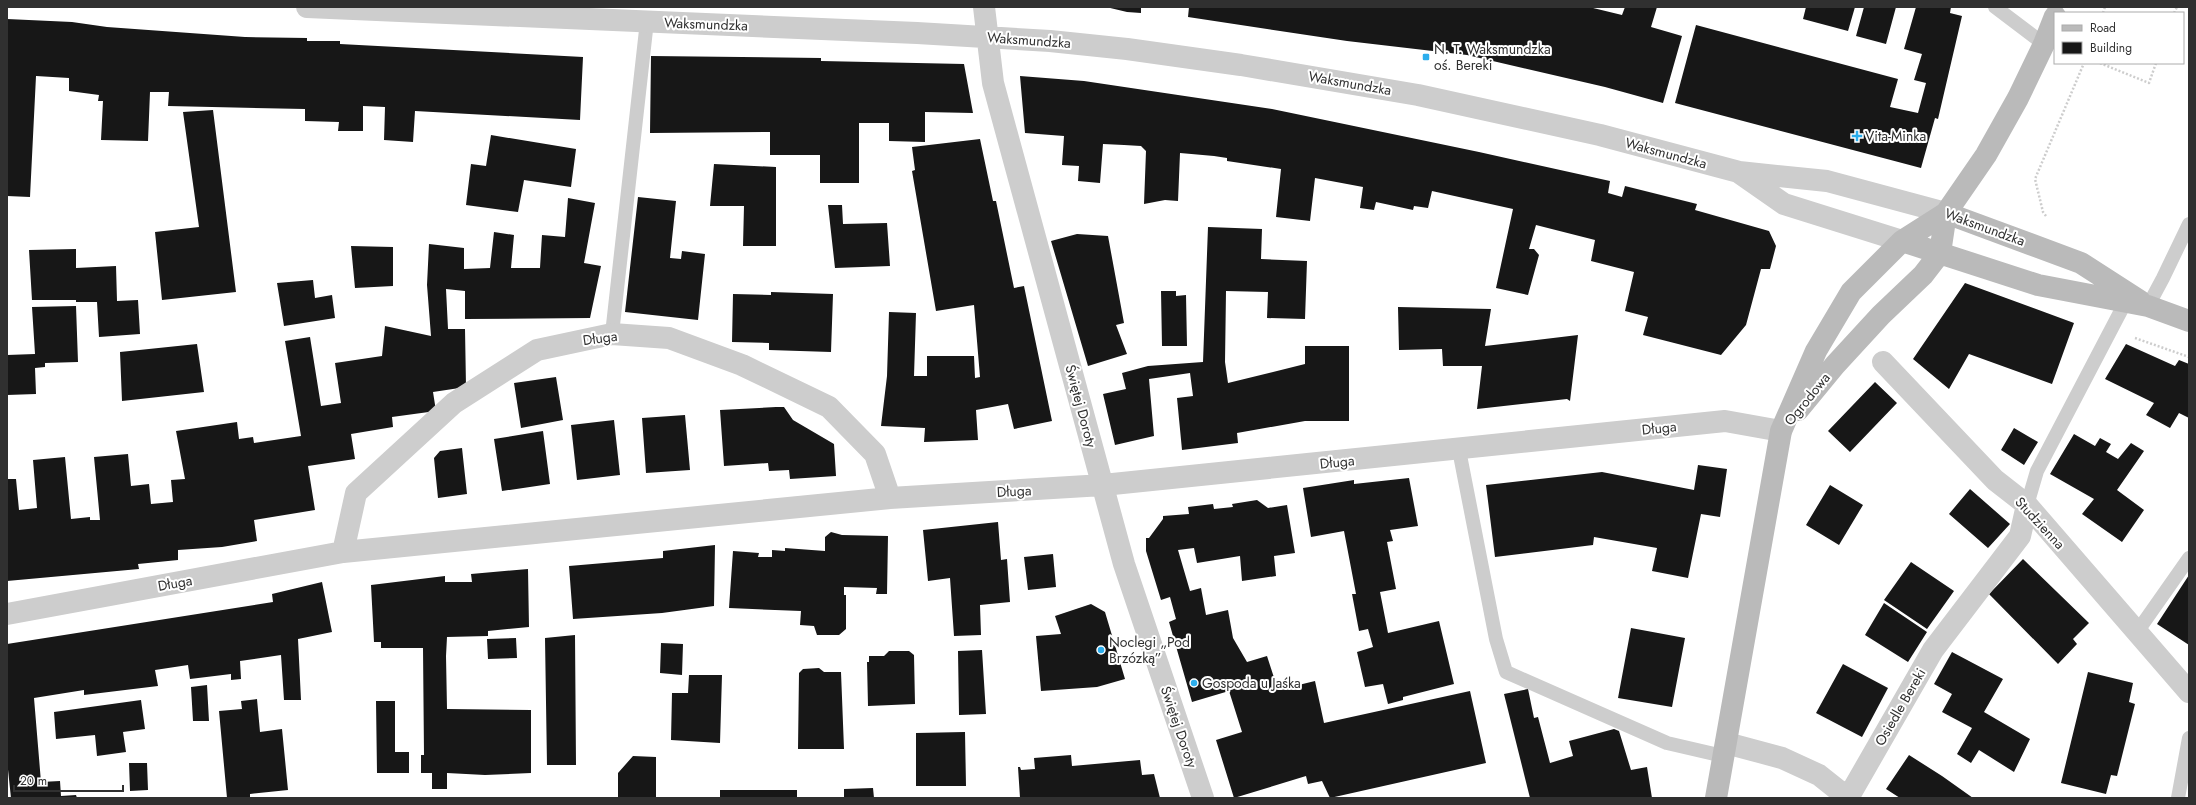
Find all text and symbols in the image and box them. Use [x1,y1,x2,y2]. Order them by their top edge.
legend [2054,12,2184,64]
street label: Waksmundzka [664,13,748,35]
text: Road [2090,19,2116,37]
street label: Waksmundzka [986,27,1072,53]
place label: N. T. Waksmundzka oś. Bereki [1434,39,1551,75]
text: Building [2090,39,2132,57]
marker: N. T. Waksmundzka oś. Bereki [1421,52,1431,62]
street label: Waksmundzka [1307,66,1393,100]
place label: Vita-Minka [1865,126,1926,146]
marker: Vita-Minka [1852,131,1862,141]
street label: Waksmundzka [1623,132,1709,174]
street label: Waksmundzka [1942,203,2028,251]
street label: Długa [581,326,619,350]
street label: Świętej Doroty [1060,362,1102,451]
street label: Ogrodowa [1779,368,1835,430]
street label: Długa [1641,416,1677,440]
street label: Długa [1319,450,1355,474]
street label: Długa [996,480,1032,502]
street label: Studzienna [2010,492,2070,554]
street label: Długa [156,570,194,596]
place label: Noclegi „Pod Brzózką” [1109,632,1190,668]
marker: Noclegi „Pod Brzózką” [1096,645,1106,655]
street label: Osiedle Bereki [1870,664,1930,750]
place label: Gospoda u Jaśka [1202,673,1301,693]
marker: Gospoda u Jaśka [1189,678,1199,688]
street label: Świętej Doroty [1156,683,1203,771]
scale bar [14,767,123,793]
text: 20 m [20,772,47,790]

